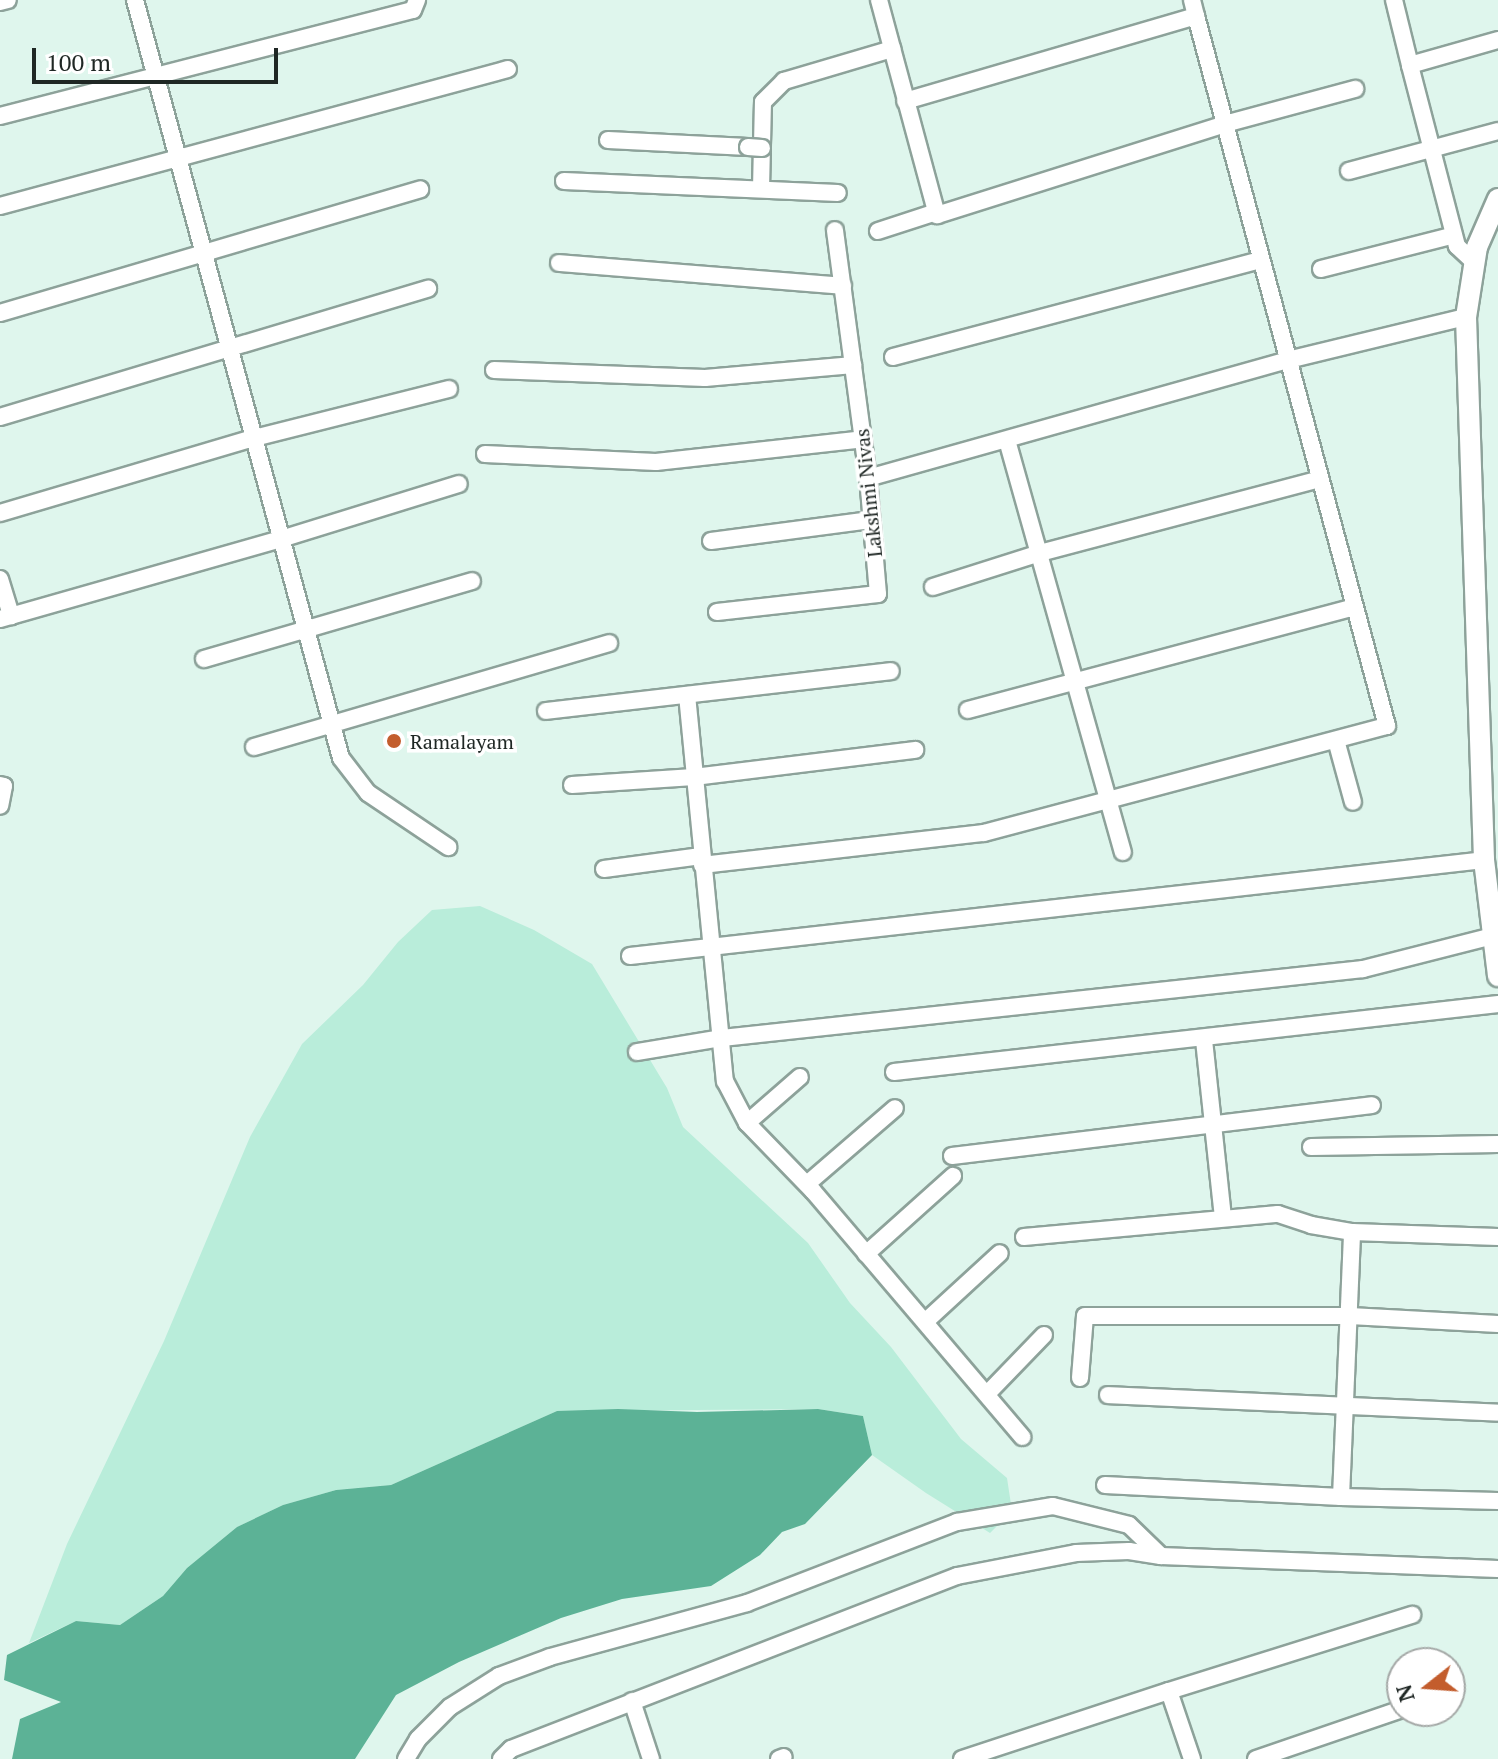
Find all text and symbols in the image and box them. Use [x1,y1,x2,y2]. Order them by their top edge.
scale bar [36,32,282,82]
text: 100 m [46,46,111,78]
street label: Lakshmi Nivas [849,427,887,559]
place label: Ramalayam [410,729,514,753]
marker: Ramalayam [385,732,403,750]
north arrow [1386,1647,1466,1727]
text: N [1388,1681,1421,1706]

